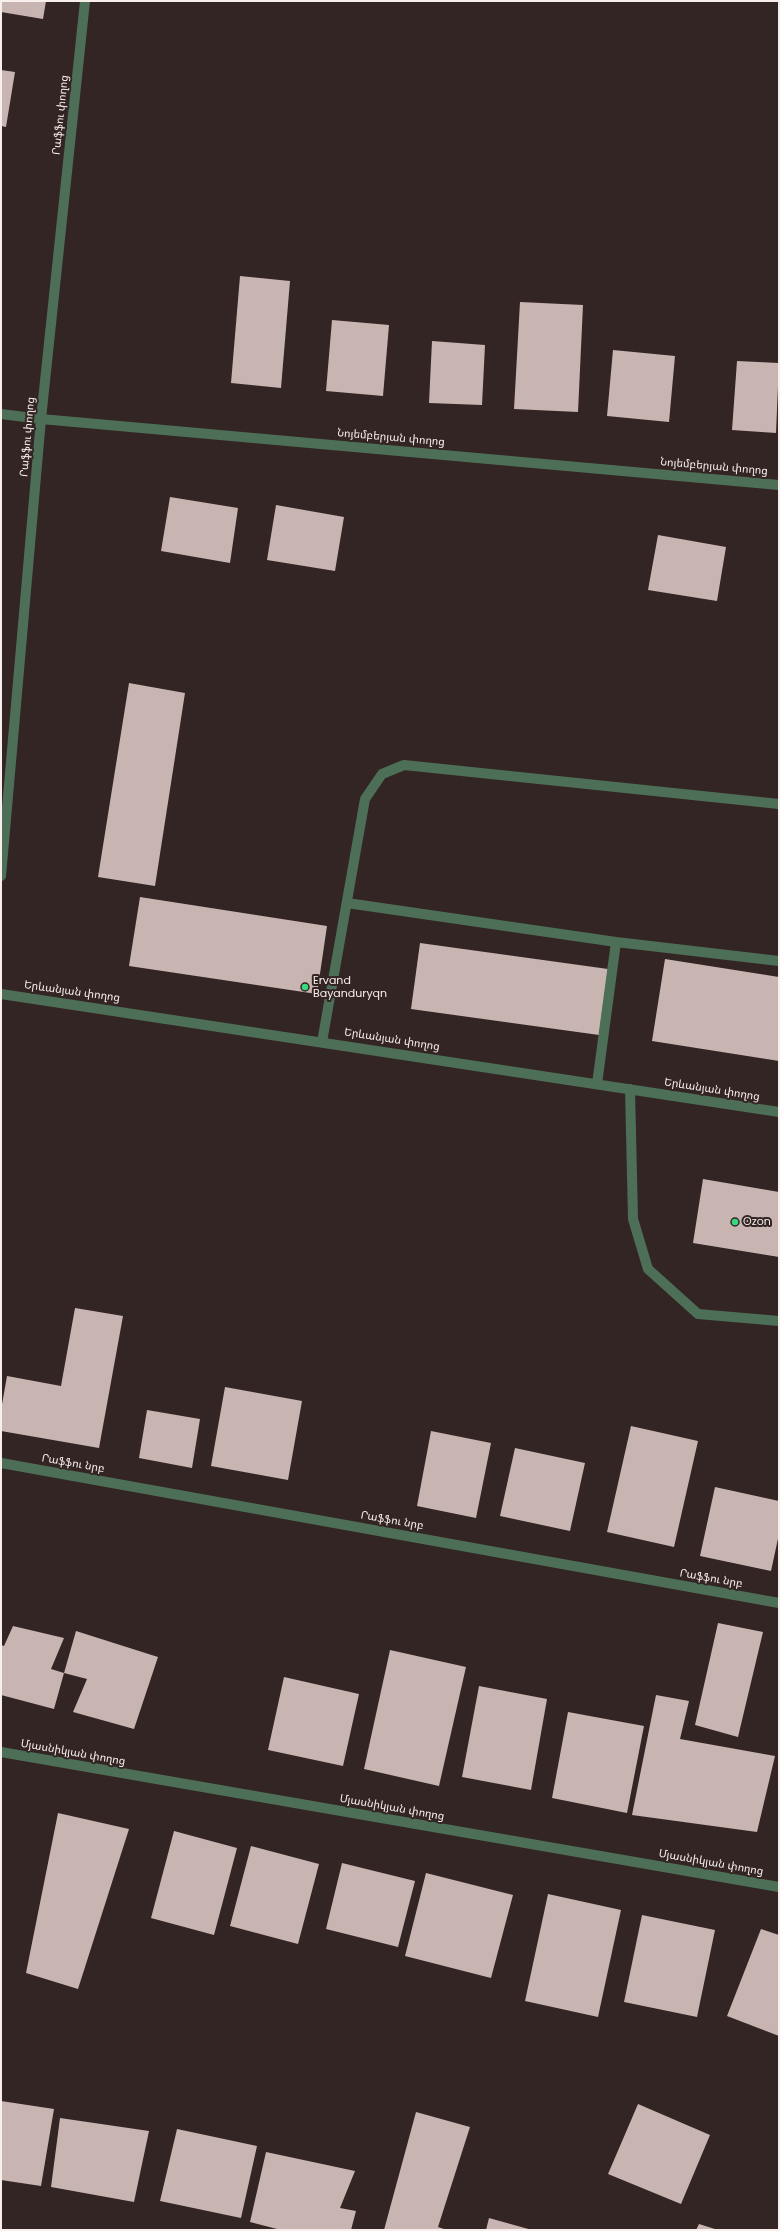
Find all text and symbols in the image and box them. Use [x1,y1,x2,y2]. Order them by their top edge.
street label: Րաֆֆու փողոց [50,74,72,156]
street label: Րաֆֆու փողոց [18,396,38,478]
street label: Նոյեմբերյան փողոց [337,427,445,449]
street label: Նոյեմբերյան փողոց [660,456,768,478]
place label: Ervand Bayanduryqn [313,974,387,1000]
street label: Երևանյան փողոց [23,979,121,1005]
marker: Ervand Bayanduryqn [300,982,310,992]
street label: Երևանյան փողոց [343,1026,441,1054]
street label: Երևանյան փողոց [663,1076,761,1104]
place label: Ozon [743,1215,771,1229]
marker: Ozon [730,1217,740,1227]
street label: Րաֆֆու նրբ [41,1452,105,1476]
street label: Րաֆֆու նրբ [360,1509,424,1533]
street label: Րաֆֆու նրբ [679,1567,743,1591]
street label: Մյասնիկյան փողոց [20,1737,126,1769]
street label: Մյասնիկյան փողոց [339,1792,445,1824]
street label: Մյասնիկյան փողոց [658,1847,764,1879]

